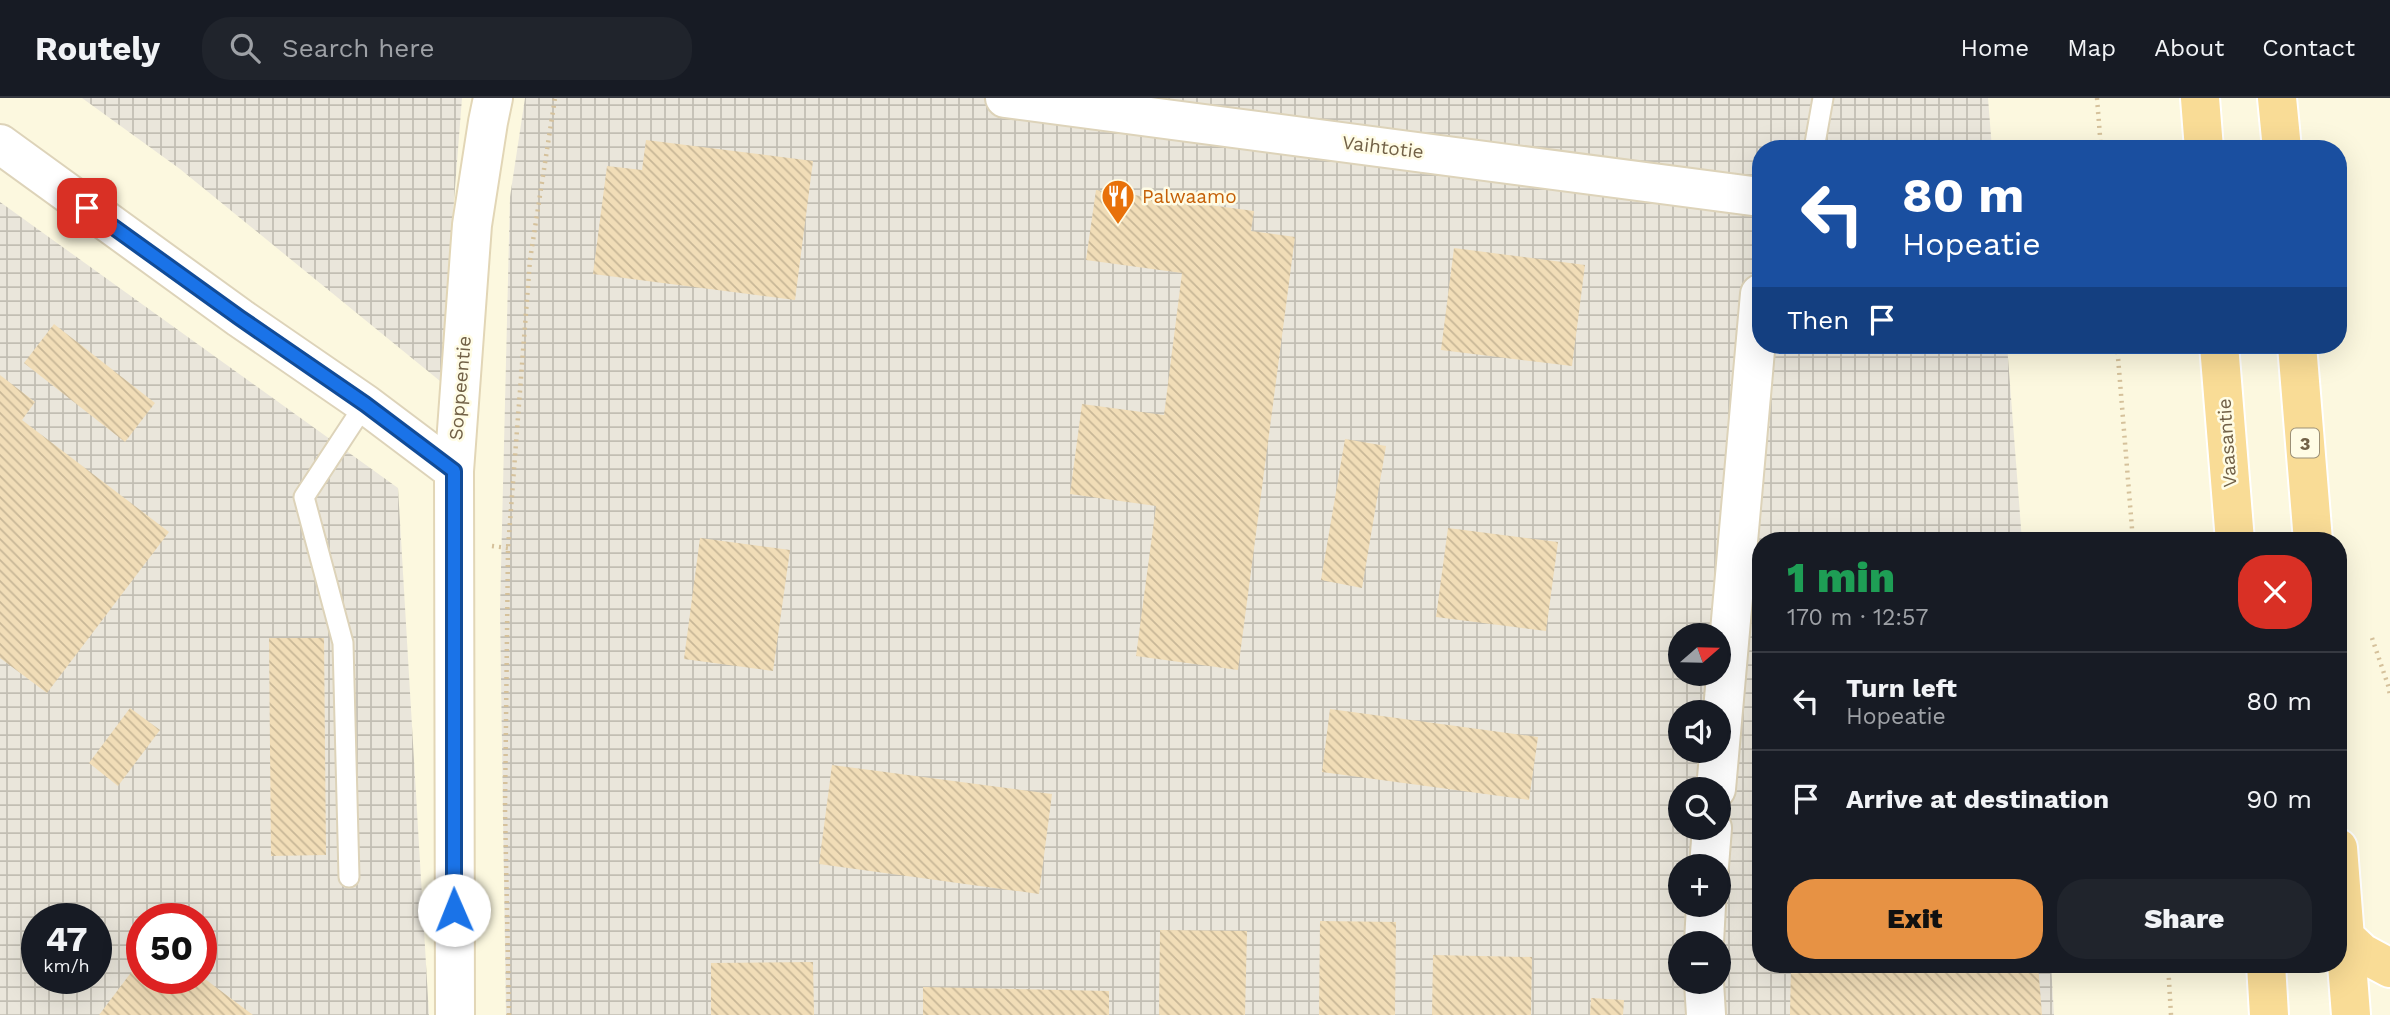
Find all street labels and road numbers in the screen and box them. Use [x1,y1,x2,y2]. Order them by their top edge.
street label: Vaihtotie [1341,131,1425,163]
street label: Soppeentie [444,335,476,441]
street label: Vaasantie [2212,398,2242,488]
road number: 3 [2291,428,2319,458]

